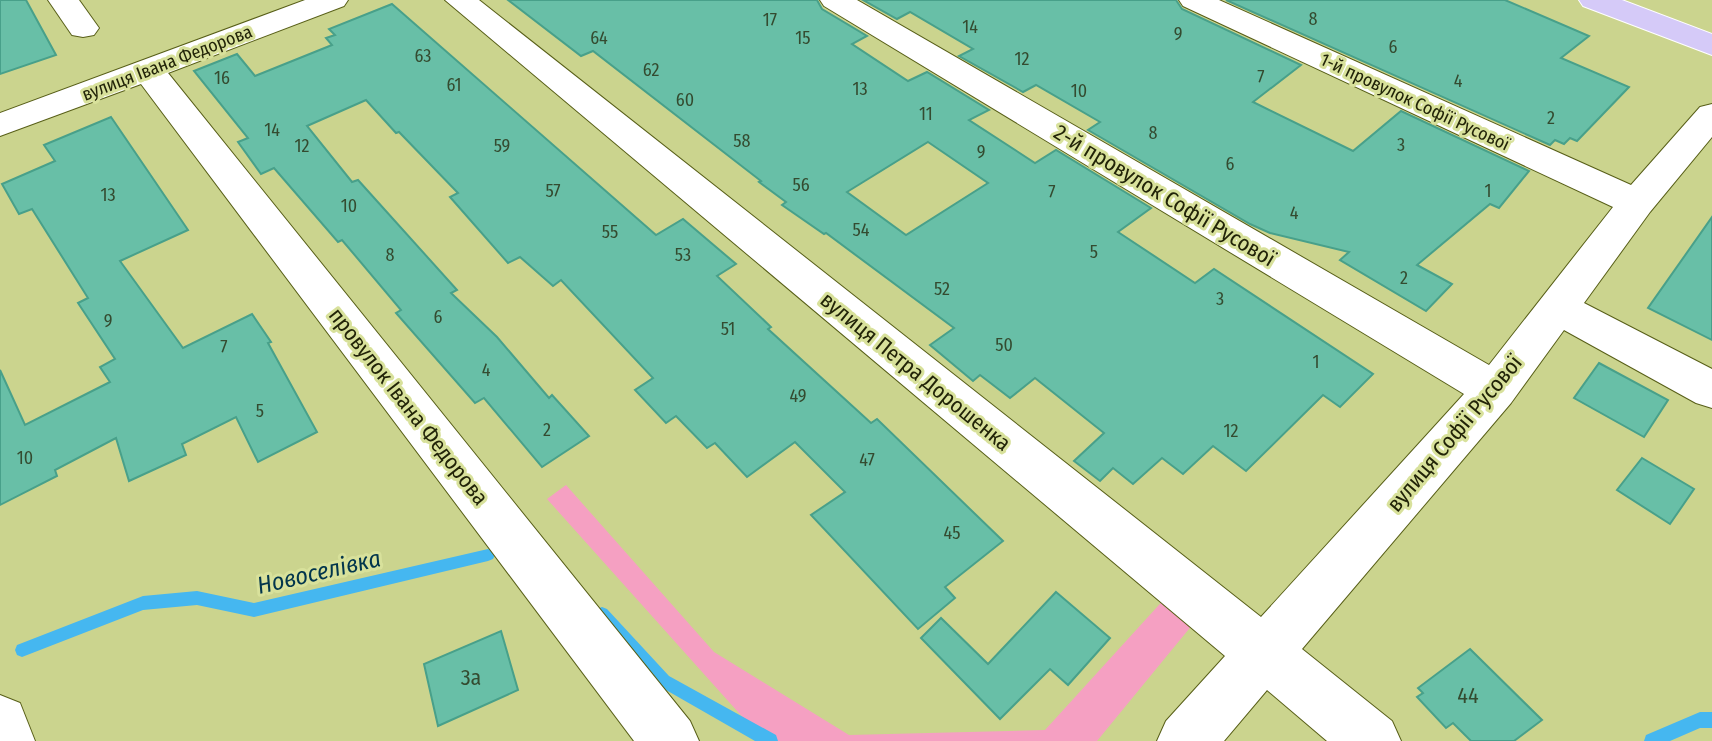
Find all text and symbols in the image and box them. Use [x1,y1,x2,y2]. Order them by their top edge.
house number: 8 [1309,8,1318,30]
house number: 17 [763,9,777,31]
house number: 14 [962,16,978,38]
street label: вулиця Івана Федорова [79,20,255,106]
house number: 9 [1174,23,1182,45]
house number: 64 [590,27,608,49]
house number: 15 [795,27,811,49]
house number: 6 [1389,36,1398,58]
house number: 63 [415,45,431,67]
house number: 12 [1015,48,1030,70]
street label: 1-й провулок Софії Русової [1317,48,1514,156]
house number: 62 [643,59,659,81]
house number: 7 [1257,66,1265,88]
house number: 16 [214,67,230,89]
house number: 4 [1454,70,1463,92]
house number: 61 [446,74,462,96]
house number: 13 [852,78,868,100]
house number: 10 [1071,80,1087,102]
house number: 60 [676,89,694,111]
house number: 11 [919,103,933,125]
house number: 2 [1547,107,1555,129]
house number: 14 [264,119,280,141]
street label: 2-й провулок Софії Русової [1049,119,1281,272]
house number: 8 [1149,122,1158,144]
house number: 58 [733,130,751,152]
house number: 3 [1397,134,1405,156]
house number: 12 [295,135,310,157]
house number: 59 [494,135,510,157]
house number: 9 [977,141,985,163]
house number: 6 [1226,153,1235,175]
house number: 56 [792,174,810,196]
house number: 57 [545,180,561,202]
house number: 1 [1484,180,1492,202]
house number: 7 [1048,181,1056,203]
house number: 13 [100,184,116,206]
house number: 10 [341,195,357,217]
house number: 4 [1290,202,1299,224]
house number: 54 [853,219,870,241]
house number: 55 [602,221,618,243]
house number: 5 [1090,241,1098,263]
house number: 8 [386,244,395,266]
house number: 53 [675,244,691,266]
house number: 2 [1400,267,1408,289]
house number: 52 [934,278,950,300]
street label: вулиця Петра Дорошенка [815,286,1016,457]
house number: 3 [1216,288,1224,310]
street label: провулок Івана Федорова [323,302,494,510]
house number: 6 [434,306,443,328]
house number: 9 [104,310,112,332]
house number: 51 [721,318,735,340]
house number: 50 [995,334,1013,356]
house number: 7 [220,336,228,358]
street label: вулиця Софії Русової [1381,349,1528,517]
house number: 1 [1312,351,1320,373]
house number: 4 [482,359,491,381]
house number: 49 [789,385,807,407]
house number: 5 [256,400,264,422]
house number: 2 [543,419,551,441]
house number: 12 [1224,420,1239,442]
house number: 10 [17,447,33,469]
house number: 47 [859,449,875,471]
house number: 45 [944,522,960,544]
water label: Новоселівка [254,544,384,600]
house number: 3а [461,664,481,691]
house number: 44 [1457,682,1479,709]

